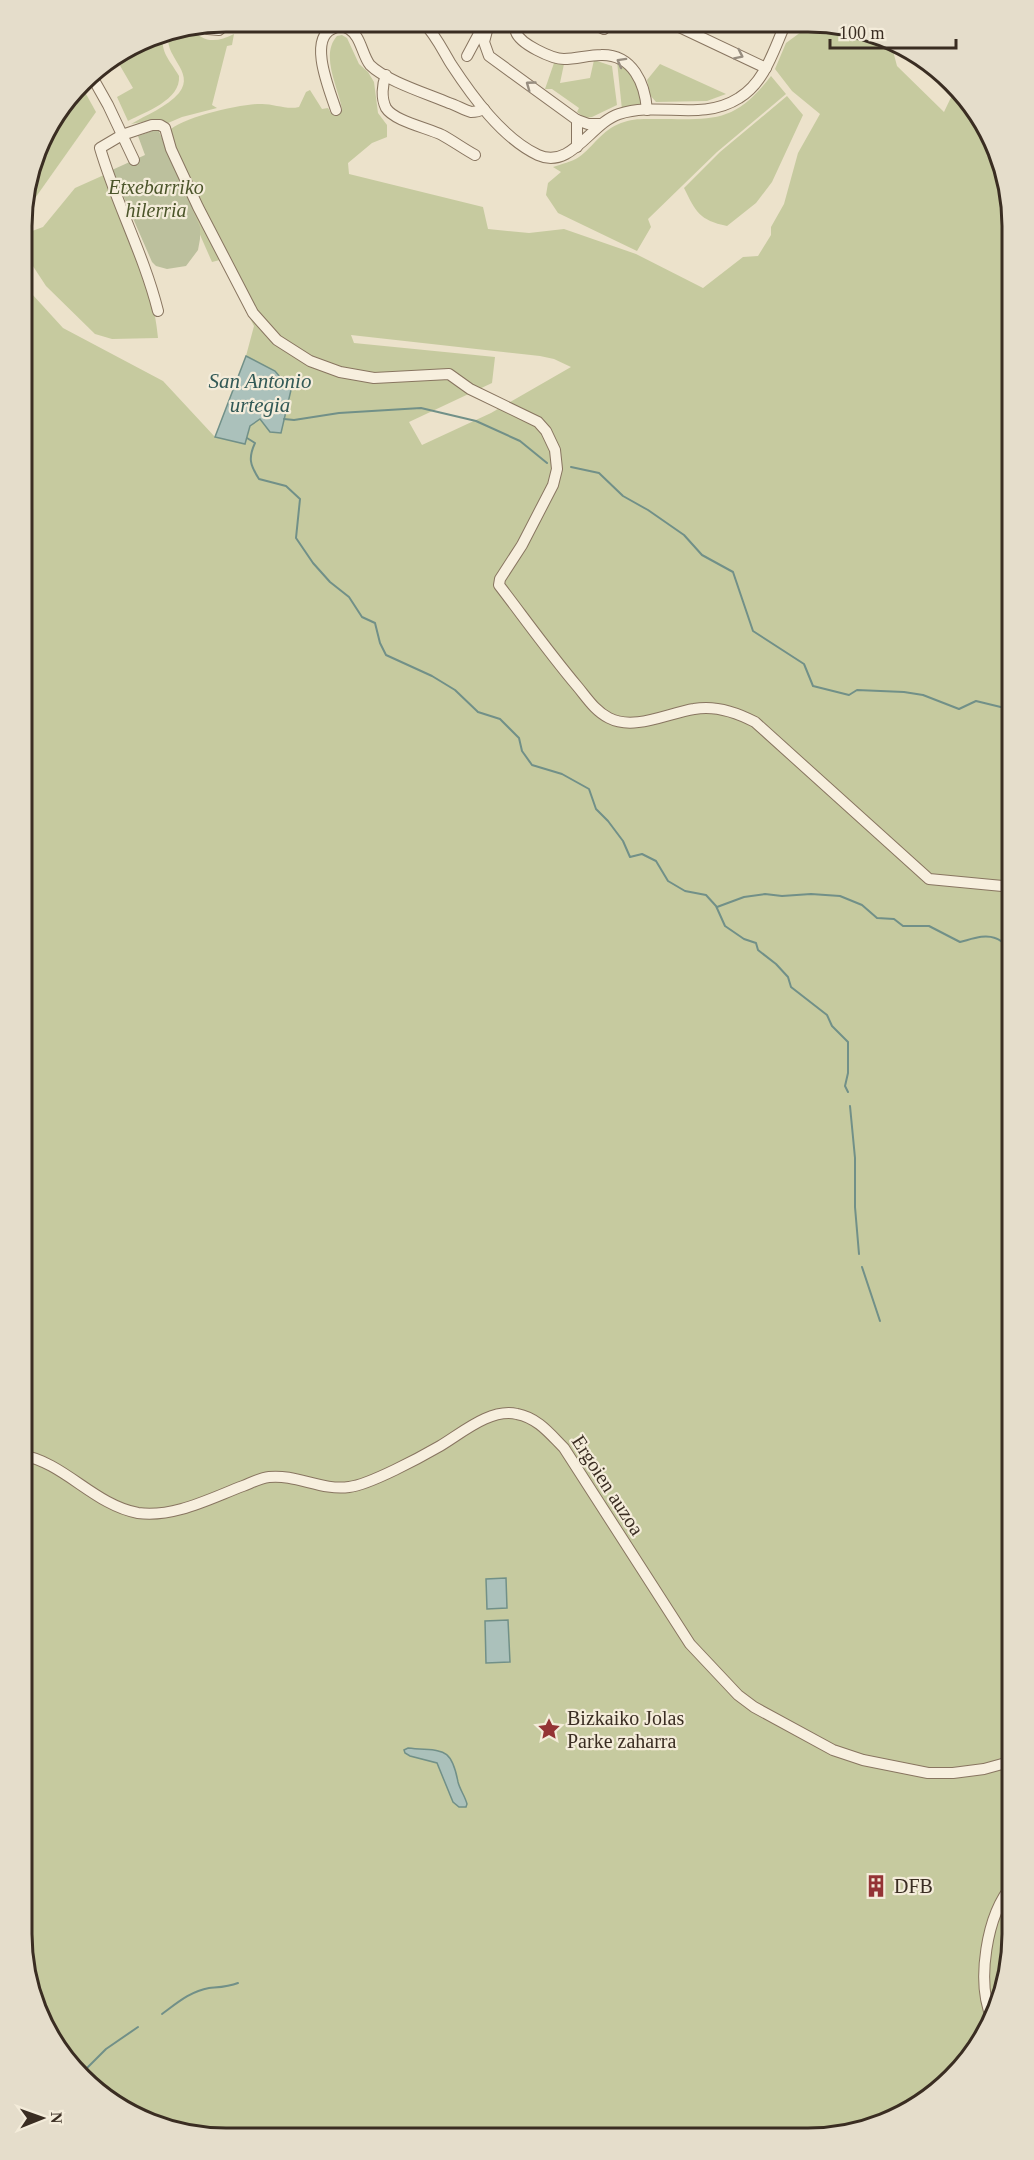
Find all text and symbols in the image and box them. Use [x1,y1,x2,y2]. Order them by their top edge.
scale bar [830,12,956,50]
text: 100 m [839,23,885,43]
one-way arrow [732,48,743,60]
one-way arrow [617,58,627,69]
one-way arrow [526,81,537,92]
park label: Etxebarriko hilerria [107,176,204,221]
water label: San Antonio urtegia [209,369,311,417]
street label: Ergoien auzoa [567,1431,648,1540]
place label: Bizkaiko Jolas Parke zaharra [567,1707,684,1752]
place icon: Bizkaiko Jolas Parke zaharra [536,1716,562,1742]
building icon: DFB [863,1873,889,1899]
place label: DFB [894,1875,933,1897]
north arrow [12,2088,72,2148]
text: N [48,2112,65,2124]

